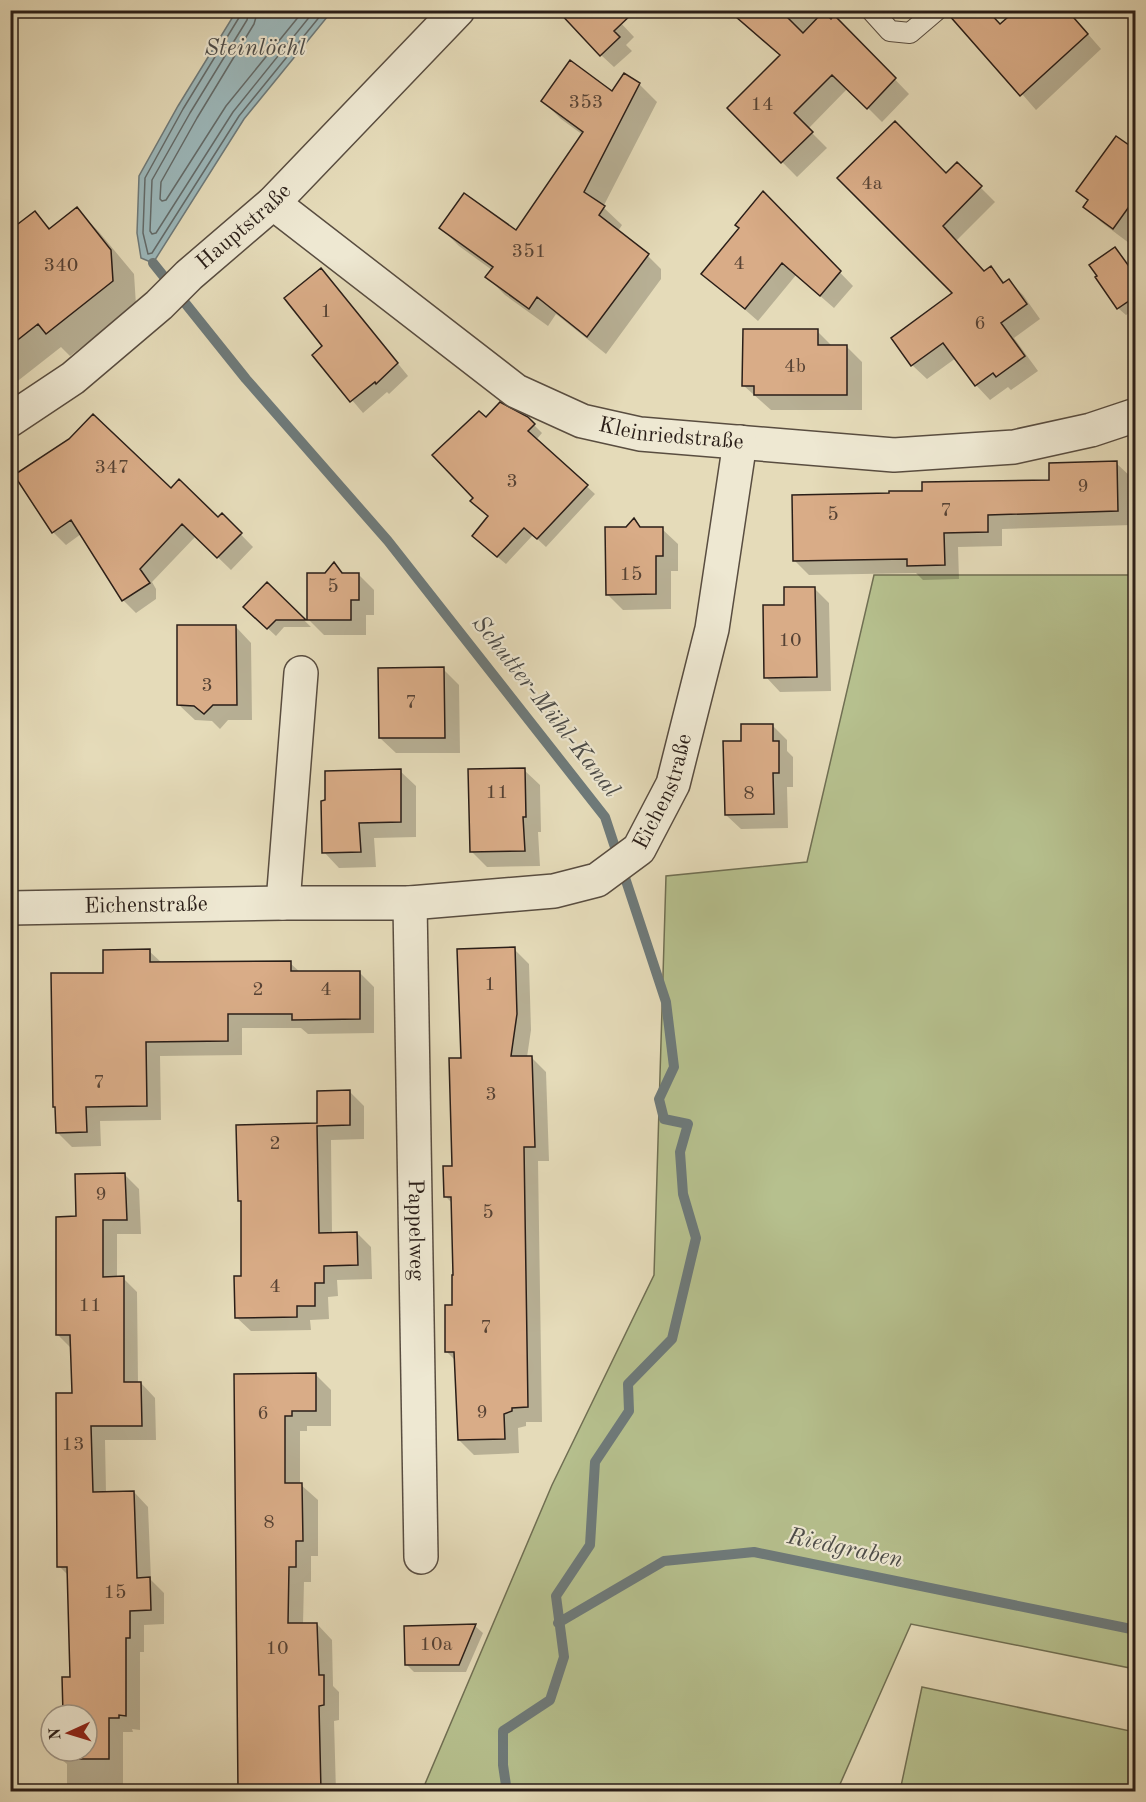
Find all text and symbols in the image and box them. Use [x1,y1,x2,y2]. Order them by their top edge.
water label: Steinlöchl [204,37,306,61]
house number: 353 [569,93,603,113]
house number: 14 [750,95,774,115]
house number: 4a [861,174,883,194]
street label: Hauptstraße [193,180,296,274]
house number: 351 [512,242,546,262]
house number: 4 [733,254,745,274]
house number: 340 [44,256,78,276]
house number: 1 [320,302,332,322]
house number: 6 [974,314,986,334]
house number: 4b [784,357,806,377]
street label: Kleinriedstraße [596,414,744,454]
house number: 347 [95,458,129,478]
house number: 3 [506,472,518,492]
house number: 9 [1077,477,1089,497]
house number: 7 [940,501,952,521]
house number: 5 [827,505,839,525]
house number: 15 [619,565,643,585]
house number: 5 [327,577,339,597]
water label: Schutter-Mühl-Kanal [467,612,623,802]
house number: 10 [778,631,802,651]
house number: 3 [201,676,213,696]
house number: 7 [405,693,417,713]
street label: Eichenstraße [630,732,696,853]
house number: 11 [485,783,509,803]
house number: 8 [743,784,755,804]
street label: Eichenstraße [84,893,208,918]
house number: 1 [484,975,496,995]
house number: 2 [252,980,264,1000]
house number: 4 [320,980,332,1000]
house number: 7 [93,1073,105,1093]
house number: 3 [485,1085,497,1105]
house number: 2 [269,1134,281,1154]
street label: Pappelweg [404,1179,427,1281]
house number: 9 [95,1185,107,1205]
house number: 5 [482,1203,494,1223]
house number: 4 [269,1277,281,1297]
house number: 11 [78,1296,102,1316]
house number: 7 [480,1318,492,1338]
house number: 9 [476,1403,488,1423]
house number: 6 [257,1404,269,1424]
house number: 13 [61,1435,85,1455]
house number: 8 [263,1513,275,1533]
water label: Riedgraben [784,1525,905,1573]
house number: 15 [103,1583,127,1603]
house number: 10a [419,1635,453,1655]
house number: 10 [265,1639,289,1659]
north arrow [39,1703,99,1763]
text: N [48,1726,64,1741]

